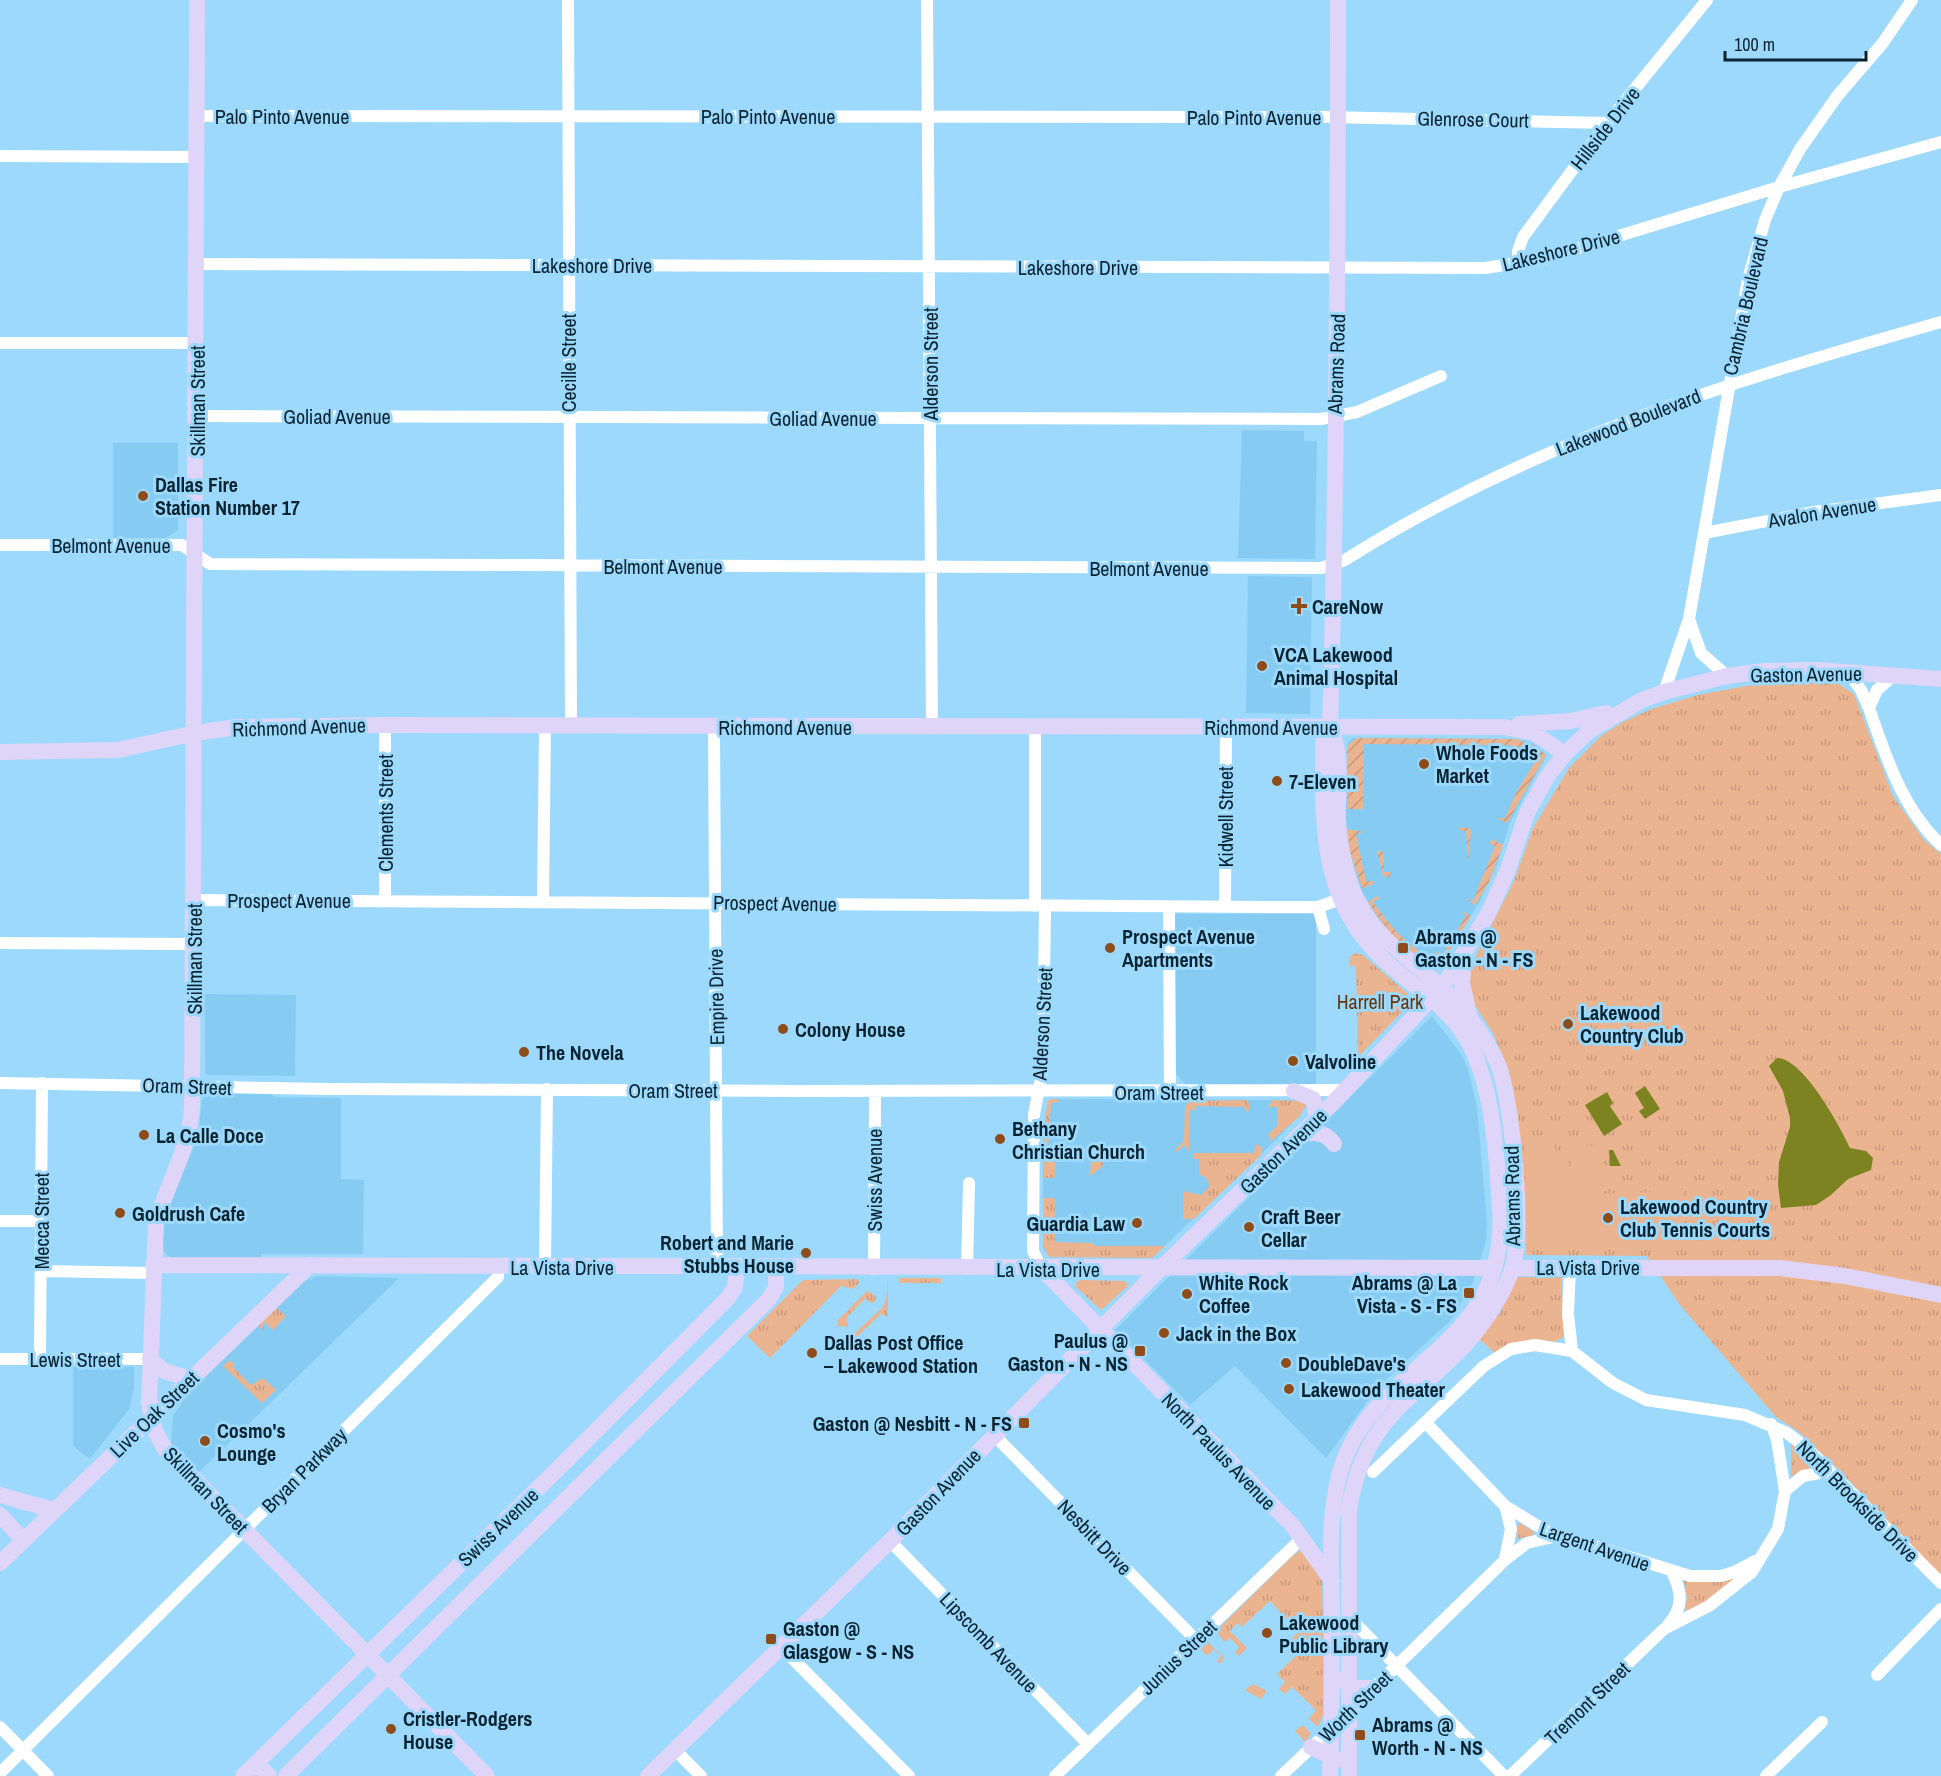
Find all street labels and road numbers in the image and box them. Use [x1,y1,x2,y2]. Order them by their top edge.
street label: Hillside Drive [1564,81,1646,175]
street label: Palo Pinto Avenue [215,103,349,130]
street label: Palo Pinto Avenue [701,103,835,130]
street label: Palo Pinto Avenue [1187,104,1321,131]
street label: Glenrose Court [1417,105,1529,133]
street label: Lakeshore Drive [1499,222,1623,278]
street label: Cambria Boulevard [1716,234,1774,378]
street label: Lakeshore Drive [532,252,652,279]
street label: Lakeshore Drive [1018,254,1138,281]
street label: Alderson Street [917,307,944,422]
street label: Cecille Street [555,313,582,412]
street label: Abrams Road [1321,313,1351,416]
street label: Skillman Street [184,345,211,457]
street label: Lakewood Boulevard [1552,382,1704,462]
street label: Goliad Avenue [283,403,391,430]
street label: Goliad Avenue [769,405,877,432]
street label: Avalon Avenue [1765,490,1878,534]
street label: Belmont Avenue [51,532,171,559]
street label: Belmont Avenue [603,553,723,580]
street label: Belmont Avenue [1089,555,1209,582]
street label: Gaston Avenue [1750,660,1862,688]
street label: Richmond Avenue [232,711,366,743]
street label: Richmond Avenue [718,714,852,741]
street label: Richmond Avenue [1204,714,1338,741]
street label: Clements Street [372,754,399,872]
street label: Kidwell Street [1212,766,1239,868]
street label: Prospect Avenue [227,887,351,914]
street label: Prospect Avenue [713,888,837,918]
street label: Skillman Street [181,903,208,1015]
street label: Empire Drive [702,948,730,1046]
street label: Alderson Street [1026,966,1058,1082]
street label: Oram Street [142,1071,233,1101]
street label: Oram Street [628,1077,718,1104]
street label: Oram Street [1114,1079,1204,1106]
street label: Gaston Avenue [1233,1102,1333,1200]
street label: Swiss Avenue [861,1129,888,1231]
street label: Abrams Road [1498,1146,1526,1247]
street label: Mecca Street [28,1172,55,1269]
street label: La Vista Drive [510,1254,614,1281]
street label: La Vista Drive [1536,1254,1640,1281]
street label: La Vista Drive [996,1256,1100,1283]
street label: Lewis Street [29,1346,121,1373]
street label: Live Oak Street [104,1364,205,1463]
street label: North Paulus Avenue [1156,1386,1282,1516]
street label: Bryan Parkway [255,1421,353,1519]
street label: North Brookside Drive [1791,1434,1925,1568]
street label: Skillman Street [158,1441,255,1540]
street label: Gaston Avenue [889,1442,987,1542]
street label: Swiss Avenue [452,1482,544,1572]
street label: Nesbitt Drive [1052,1493,1138,1581]
street label: Largent Avenue [1536,1515,1654,1577]
street label: Lipscomb Avenue [934,1586,1044,1698]
street label: Junius Street [1134,1613,1222,1700]
street label: Tremont Street [1538,1655,1636,1750]
street label: Worth Street [1313,1664,1398,1748]

